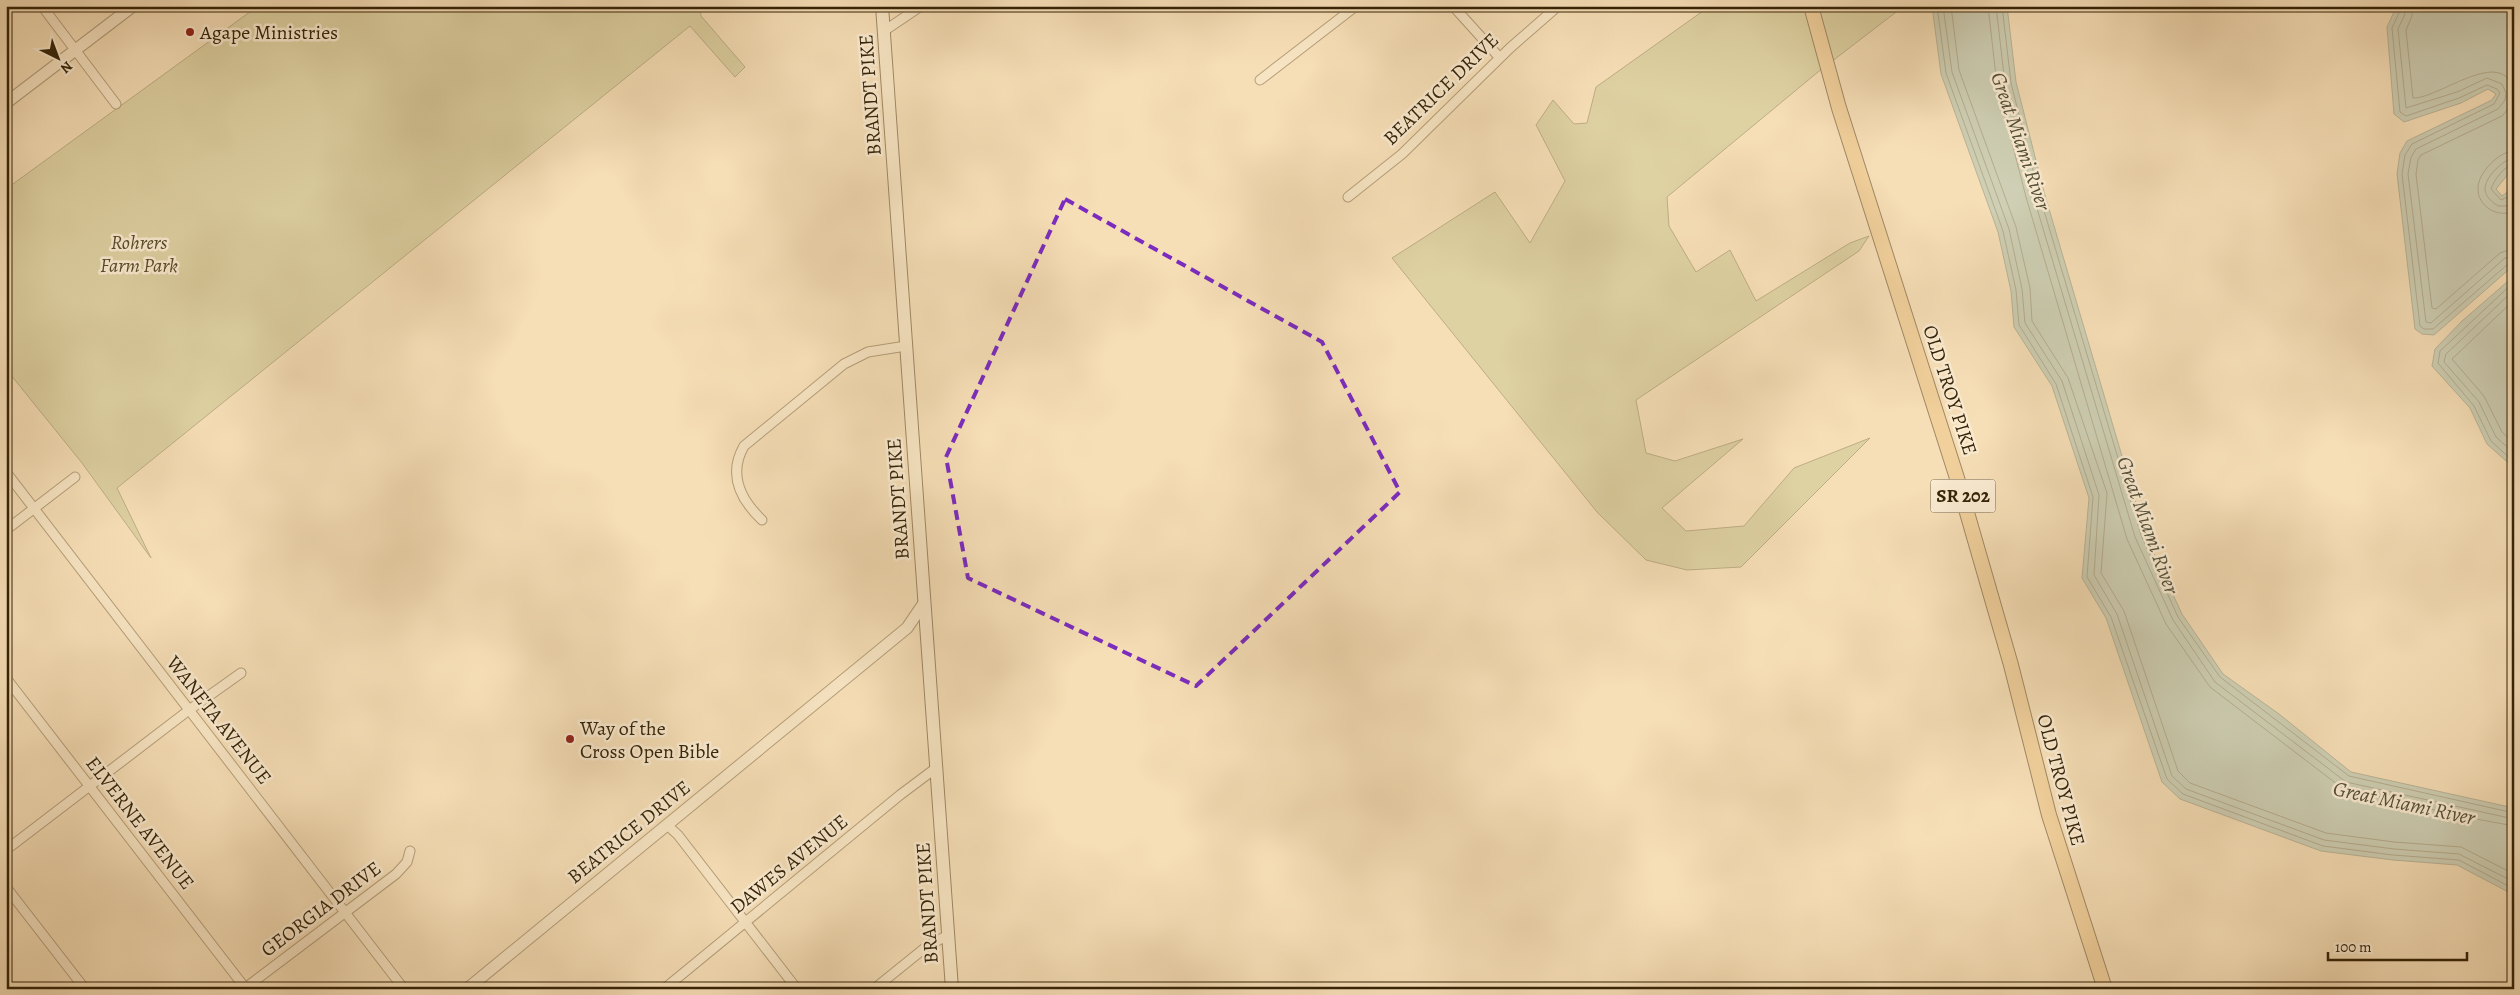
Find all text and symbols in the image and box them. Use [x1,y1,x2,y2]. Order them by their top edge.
place label: Agape Ministries [199,19,338,46]
marker: Agape Ministries [184,26,196,38]
street label: BEATRICE DRIVE [1377,27,1505,151]
north arrow [32,32,82,82]
street label: BRANDT PIKE [852,33,888,157]
text: N [56,57,77,78]
water label: Great Miami River [1984,68,2058,215]
park label: Rohrers Farm Park [100,229,178,279]
street label: OLD TROY PIKE [1916,321,1984,459]
street label: BRANDT PIKE [880,437,916,561]
water label: Great Miami River [2110,452,2186,598]
road number: SR 202 [1930,480,1996,512]
street label: WANETA AVENUE [160,649,278,790]
street label: OLD TROY PIKE [2030,711,2092,849]
place label: Way of the Cross Open Bible [579,715,719,765]
marker: Way of the Cross Open Bible [564,733,576,745]
street label: ELVERNE AVENUE [79,751,201,895]
street label: BEATRICE DRIVE [562,774,696,890]
water label: Great Miami River [2330,774,2478,832]
street label: DAWES AVENUE [724,808,854,920]
street label: BRANDT PIKE [909,841,945,965]
street label: GEORGIA DRIVE [255,855,387,963]
scale bar [2328,930,2466,962]
text: 100 m [2335,937,2372,957]

